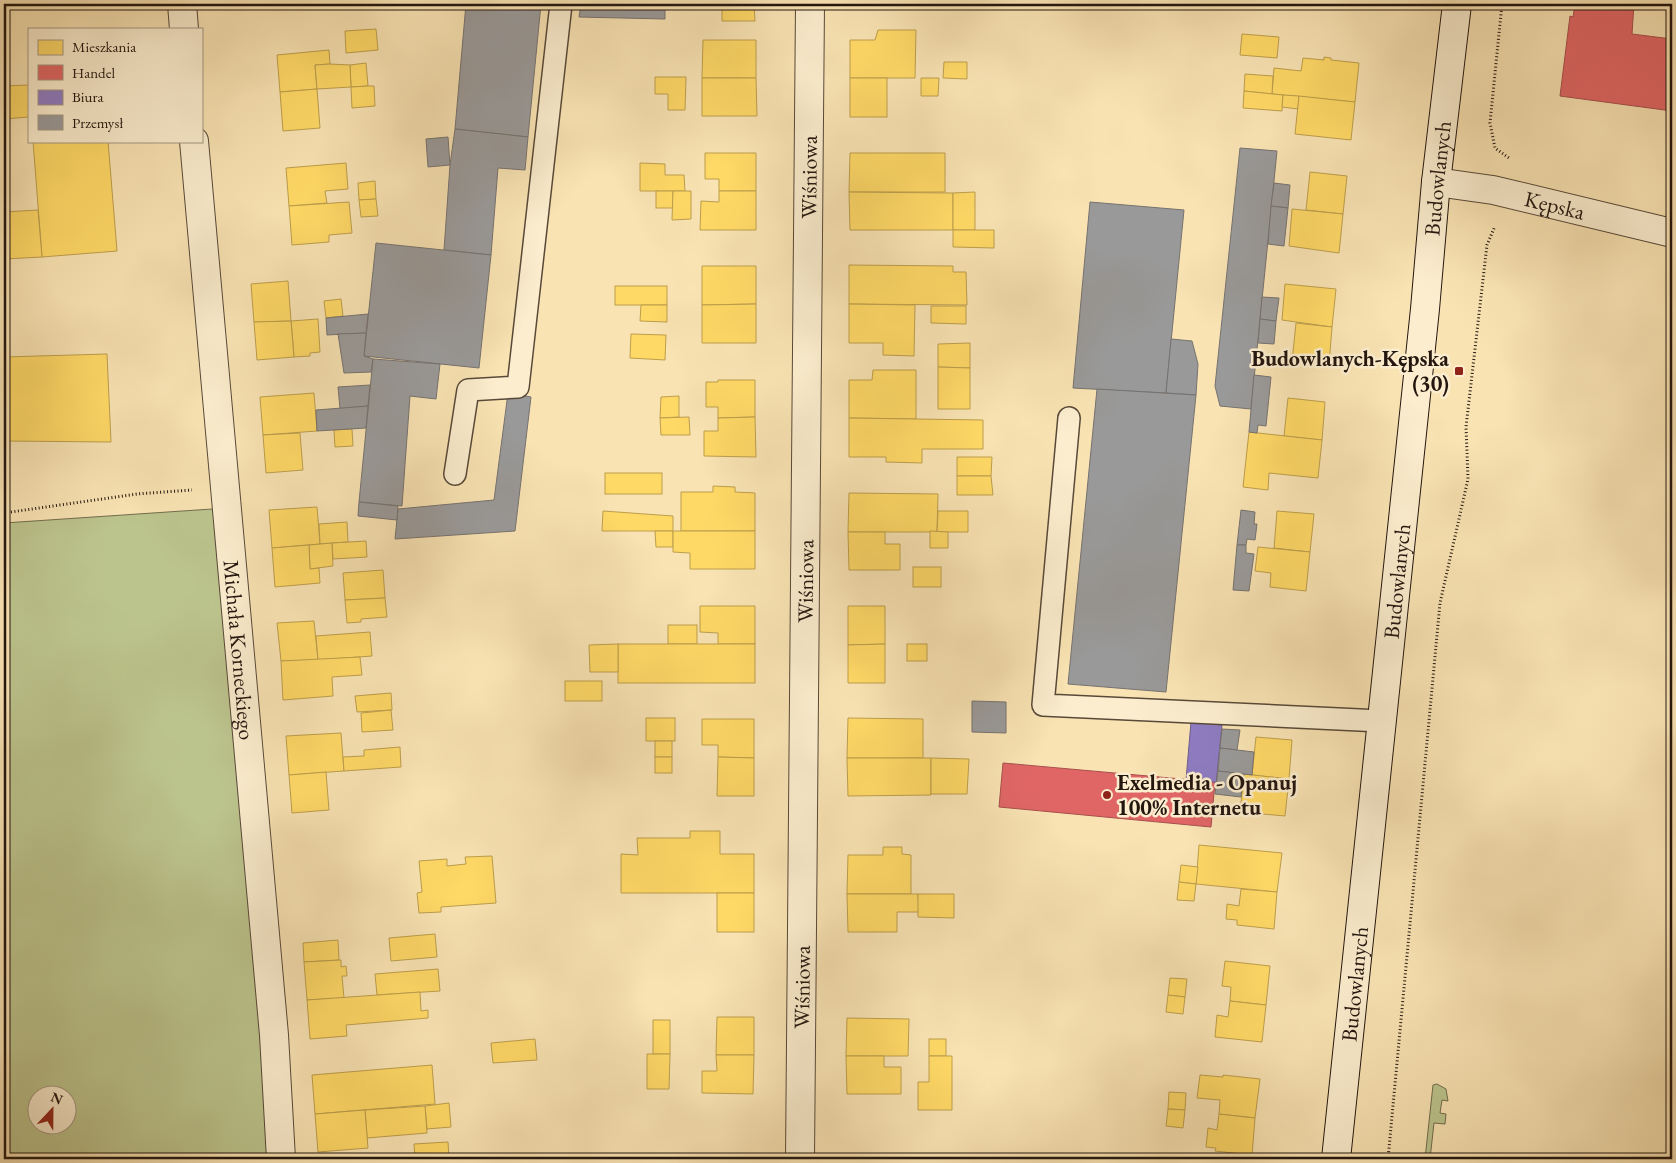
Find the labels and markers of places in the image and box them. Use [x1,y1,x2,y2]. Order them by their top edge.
place label: Budowlanych-Kępska (30) [1251,344,1449,398]
marker: Budowlanych-Kępska (30) [1453,365,1465,377]
place label: Exelmedia - Opanuj 100% Internetu [1117,768,1297,822]
marker: Exelmedia - Opanuj 100% Internetu [1101,789,1113,801]

